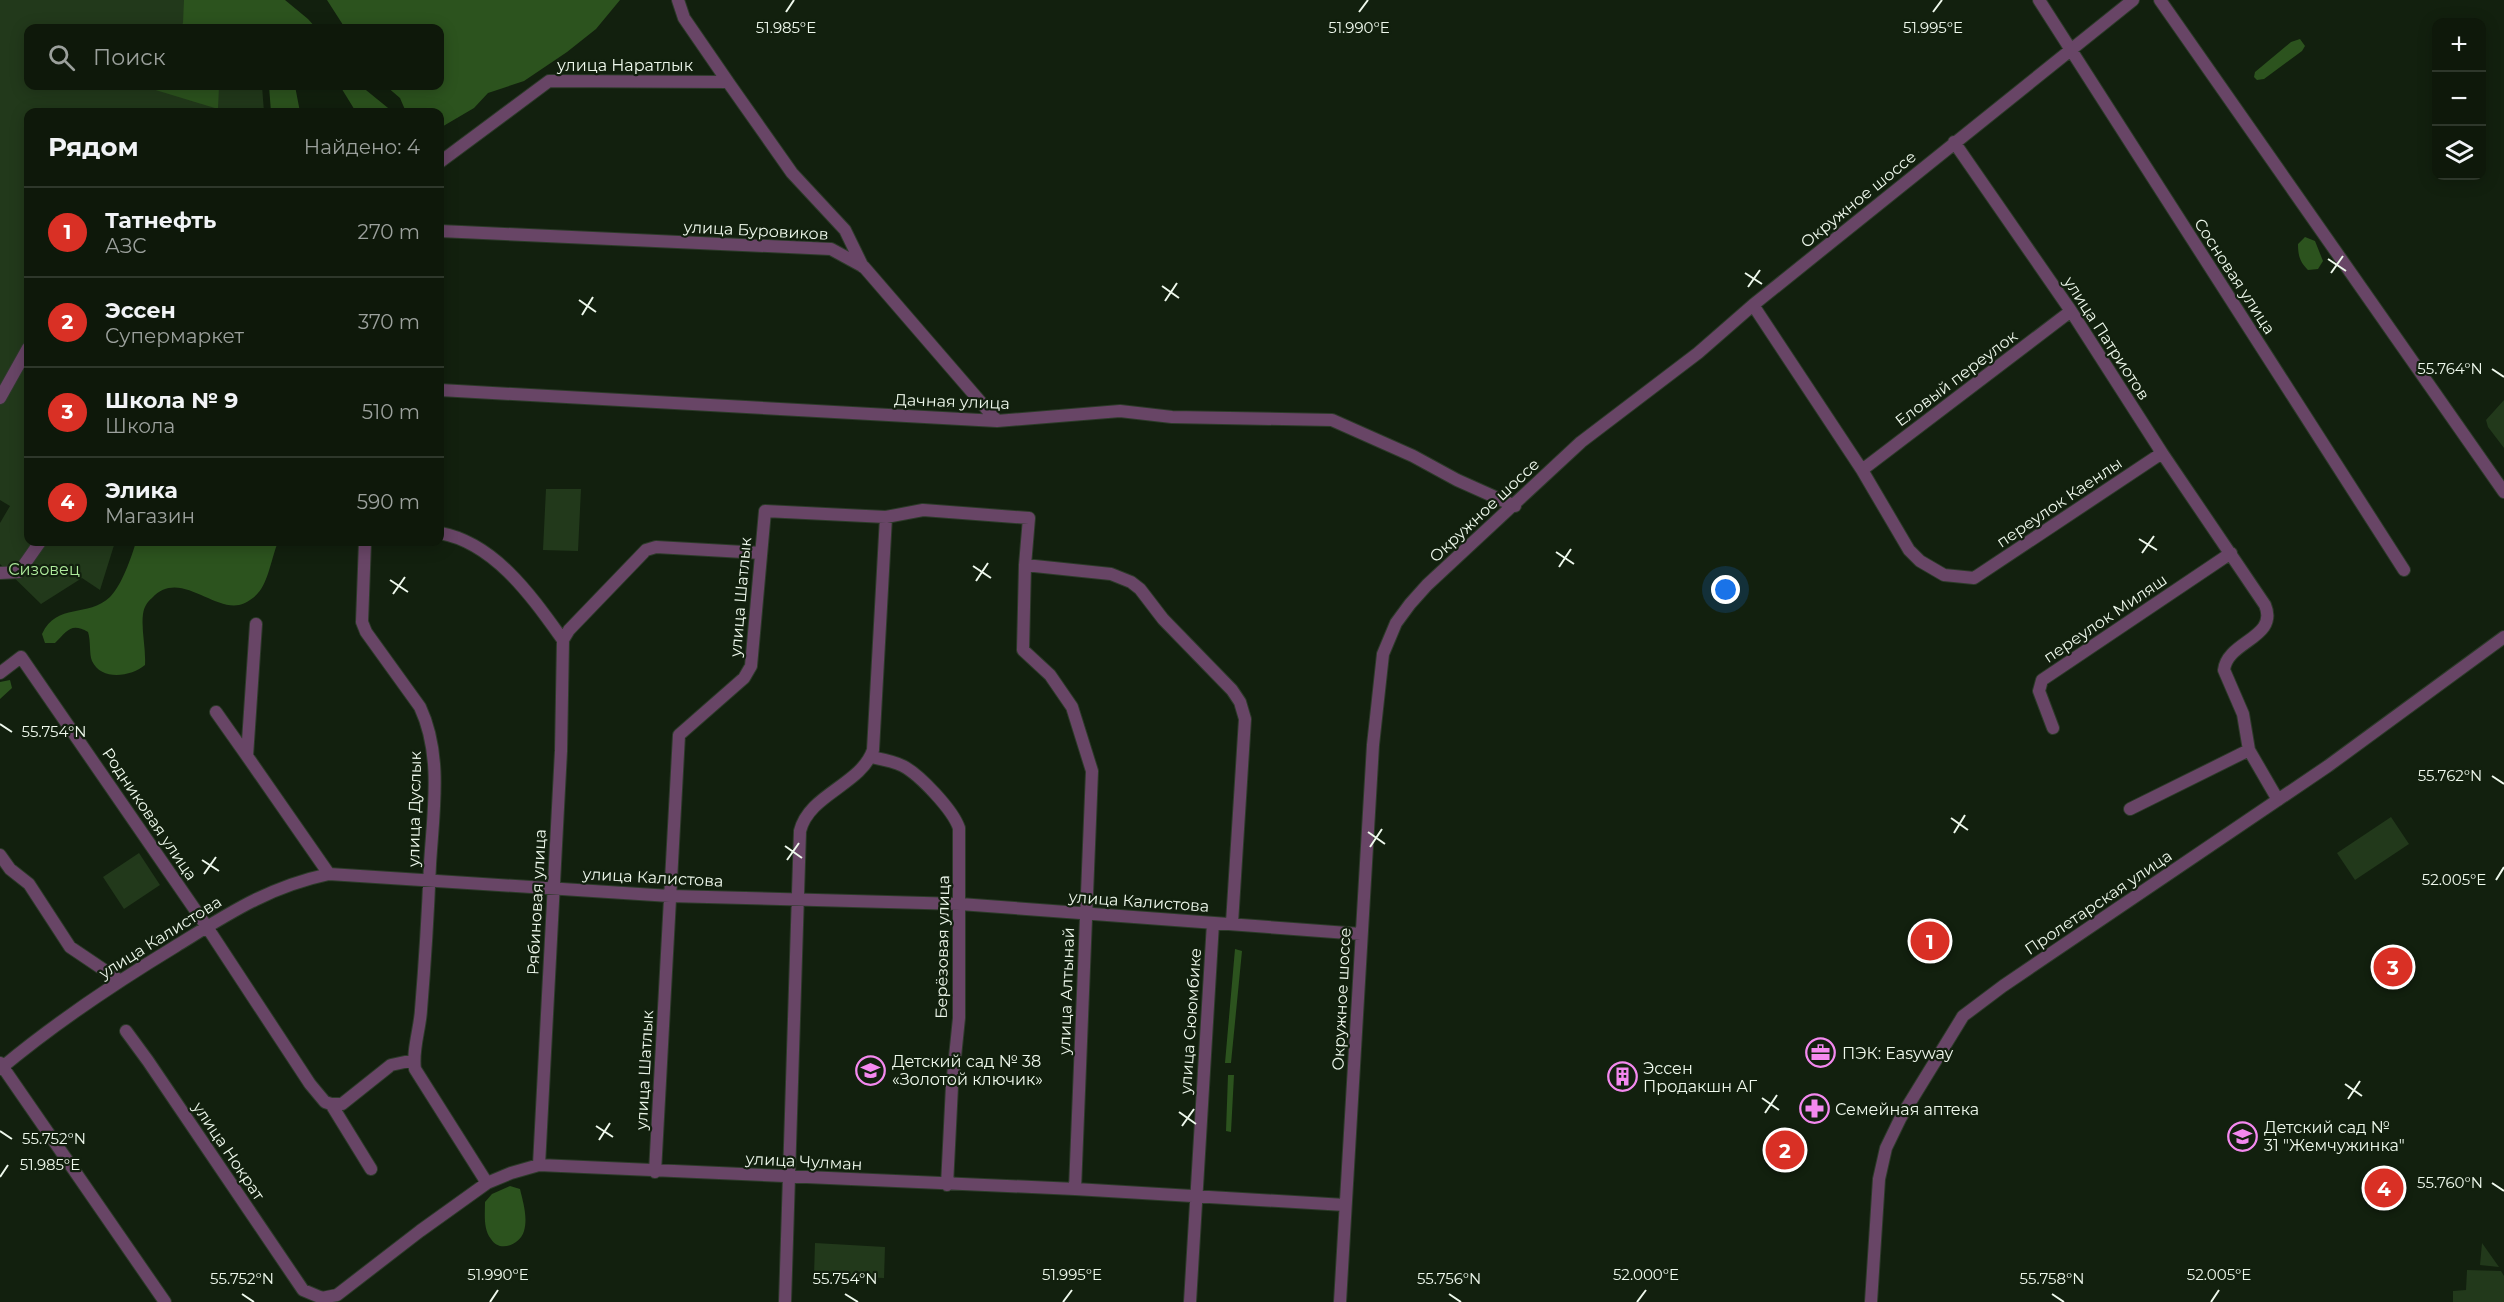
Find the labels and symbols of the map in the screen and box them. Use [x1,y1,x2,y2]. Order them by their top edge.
text: 51.985°E [756,18,816,37]
text: 51.990°E [1328,18,1390,37]
text: 51.995°E [1903,18,1963,37]
street label: улица Наратлык [556,56,694,75]
street label: Окружное шоссе [1797,147,1920,252]
street label: Сосновая улица [2190,215,2279,338]
street label: улица Буровиков [682,217,829,244]
street label: улица Патриотов [2059,272,2154,403]
street label: Еловый переулок [1892,326,2022,430]
text: 55.764°N [2417,359,2483,378]
street label: Дачная улица [894,390,1010,413]
street label: переулок Каенлы [1993,453,2126,551]
street label: Окружное шоссе [1426,455,1543,566]
street label: улица Шатлык [726,536,755,659]
park label: Сизовец [8,560,80,579]
street label: переулок Миляш [2040,570,2171,667]
your location [1711,575,1740,604]
text: 55.754°N [22,722,86,741]
street label: Родниковая улица [98,744,201,884]
street label: улица Дуслык [404,750,425,868]
text: 55.762°N [2418,766,2482,785]
street label: Рябиновая улица [523,829,550,975]
street label: Пролетарская улица [2021,846,2175,959]
street label: улица Калистова [581,864,724,891]
text: 52.005°E [2422,870,2486,889]
street label: Берёзовая улица [932,875,953,1019]
street label: улица Калистова [1067,887,1210,916]
street label: улица Калистова [95,892,225,983]
pin: 1 [1910,918,1950,964]
street label: улица Алтынай [1055,927,1078,1056]
street label: Окружное шоссе [1328,927,1355,1071]
pin: 3 [2374,944,2412,990]
street label: улица Сююмбике [1176,947,1205,1096]
street label: улица Шатлык [632,1009,657,1131]
office icon: ПЭК: Easyway [1805,1037,1837,1069]
place label: ПЭК: Easyway [1842,1044,1954,1063]
place label: Детский сад № 38 «Золотой ключик» [892,1052,1043,1089]
school or university icon: Детский сад № 38 «Золотой ключик» [855,1054,887,1086]
place label: Эссен Продакшн АГ [1643,1059,1758,1096]
building icon: Эссен Продакшн АГ [1606,1061,1638,1093]
pharmacy icon: Семейная аптека [1798,1093,1830,1125]
street label: улица Нократ [188,1098,269,1204]
place label: Семейная аптека [1835,1100,1979,1119]
place label: Детский сад № 31 "Жемчужинка" [2264,1118,2405,1155]
school or university icon: Детский сад № 31 "Жемчужинка" [2227,1120,2259,1152]
pin: 2 [1766,1128,1804,1172]
text: 55.752°N [22,1129,86,1148]
street label: улица Чулман [744,1149,863,1174]
text: 51.985°E [20,1155,80,1174]
pin: 4 [2364,1166,2404,1210]
text: 55.760°N [2417,1173,2483,1192]
text: 51.990°E [467,1265,529,1284]
text: 51.995°E [1042,1265,1102,1284]
text: 52.000°E [1613,1265,1679,1284]
text: 52.005°E [2187,1265,2251,1284]
text: 55.752°N [210,1269,274,1288]
text: 55.754°N [813,1269,877,1288]
text: 55.756°N [1417,1269,1481,1288]
text: 55.758°N [2020,1269,2085,1288]

